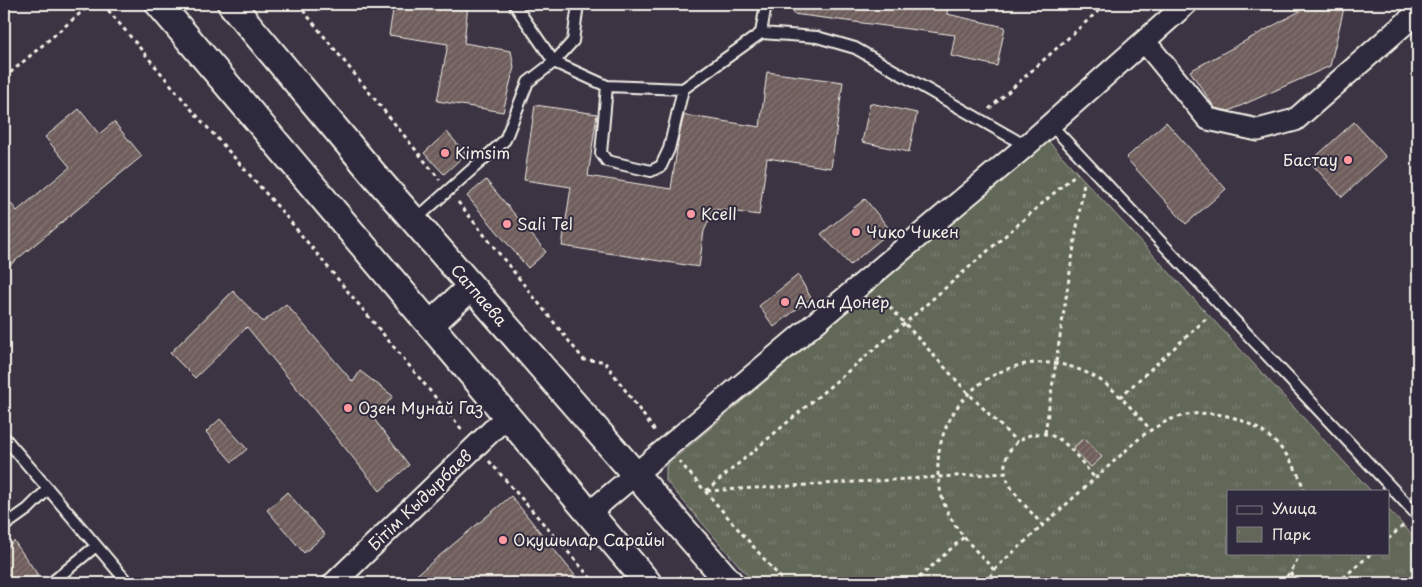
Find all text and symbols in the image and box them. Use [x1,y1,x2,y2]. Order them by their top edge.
place label: Kimsim [455,140,510,164]
marker: Kimsim [439,147,451,159]
place label: Бастау [1283,147,1338,171]
marker: Бастау [1342,154,1354,166]
place label: Kcell [701,201,737,225]
marker: Kcell [685,208,697,220]
place label: Sali Tel [517,211,573,235]
marker: Sali Tel [501,218,513,230]
place label: Чико Чикен [866,219,959,243]
marker: Чико Чикен [850,226,862,238]
street label: Сатпаева [446,258,514,331]
place label: Алан Донер [795,289,890,313]
marker: Алан Донер [779,296,791,308]
place label: Озен Мунай Газ [358,395,483,419]
marker: Озен Мунай Газ [342,402,354,414]
street label: Бiтiм Кыдырбаев [362,443,477,555]
legend [1227,490,1390,554]
text: Улица [1272,496,1317,519]
text: Парк [1272,522,1311,545]
place label: Оқушылар Сарайы [513,527,665,551]
marker: Оқушылар Сарайы [497,534,509,546]

